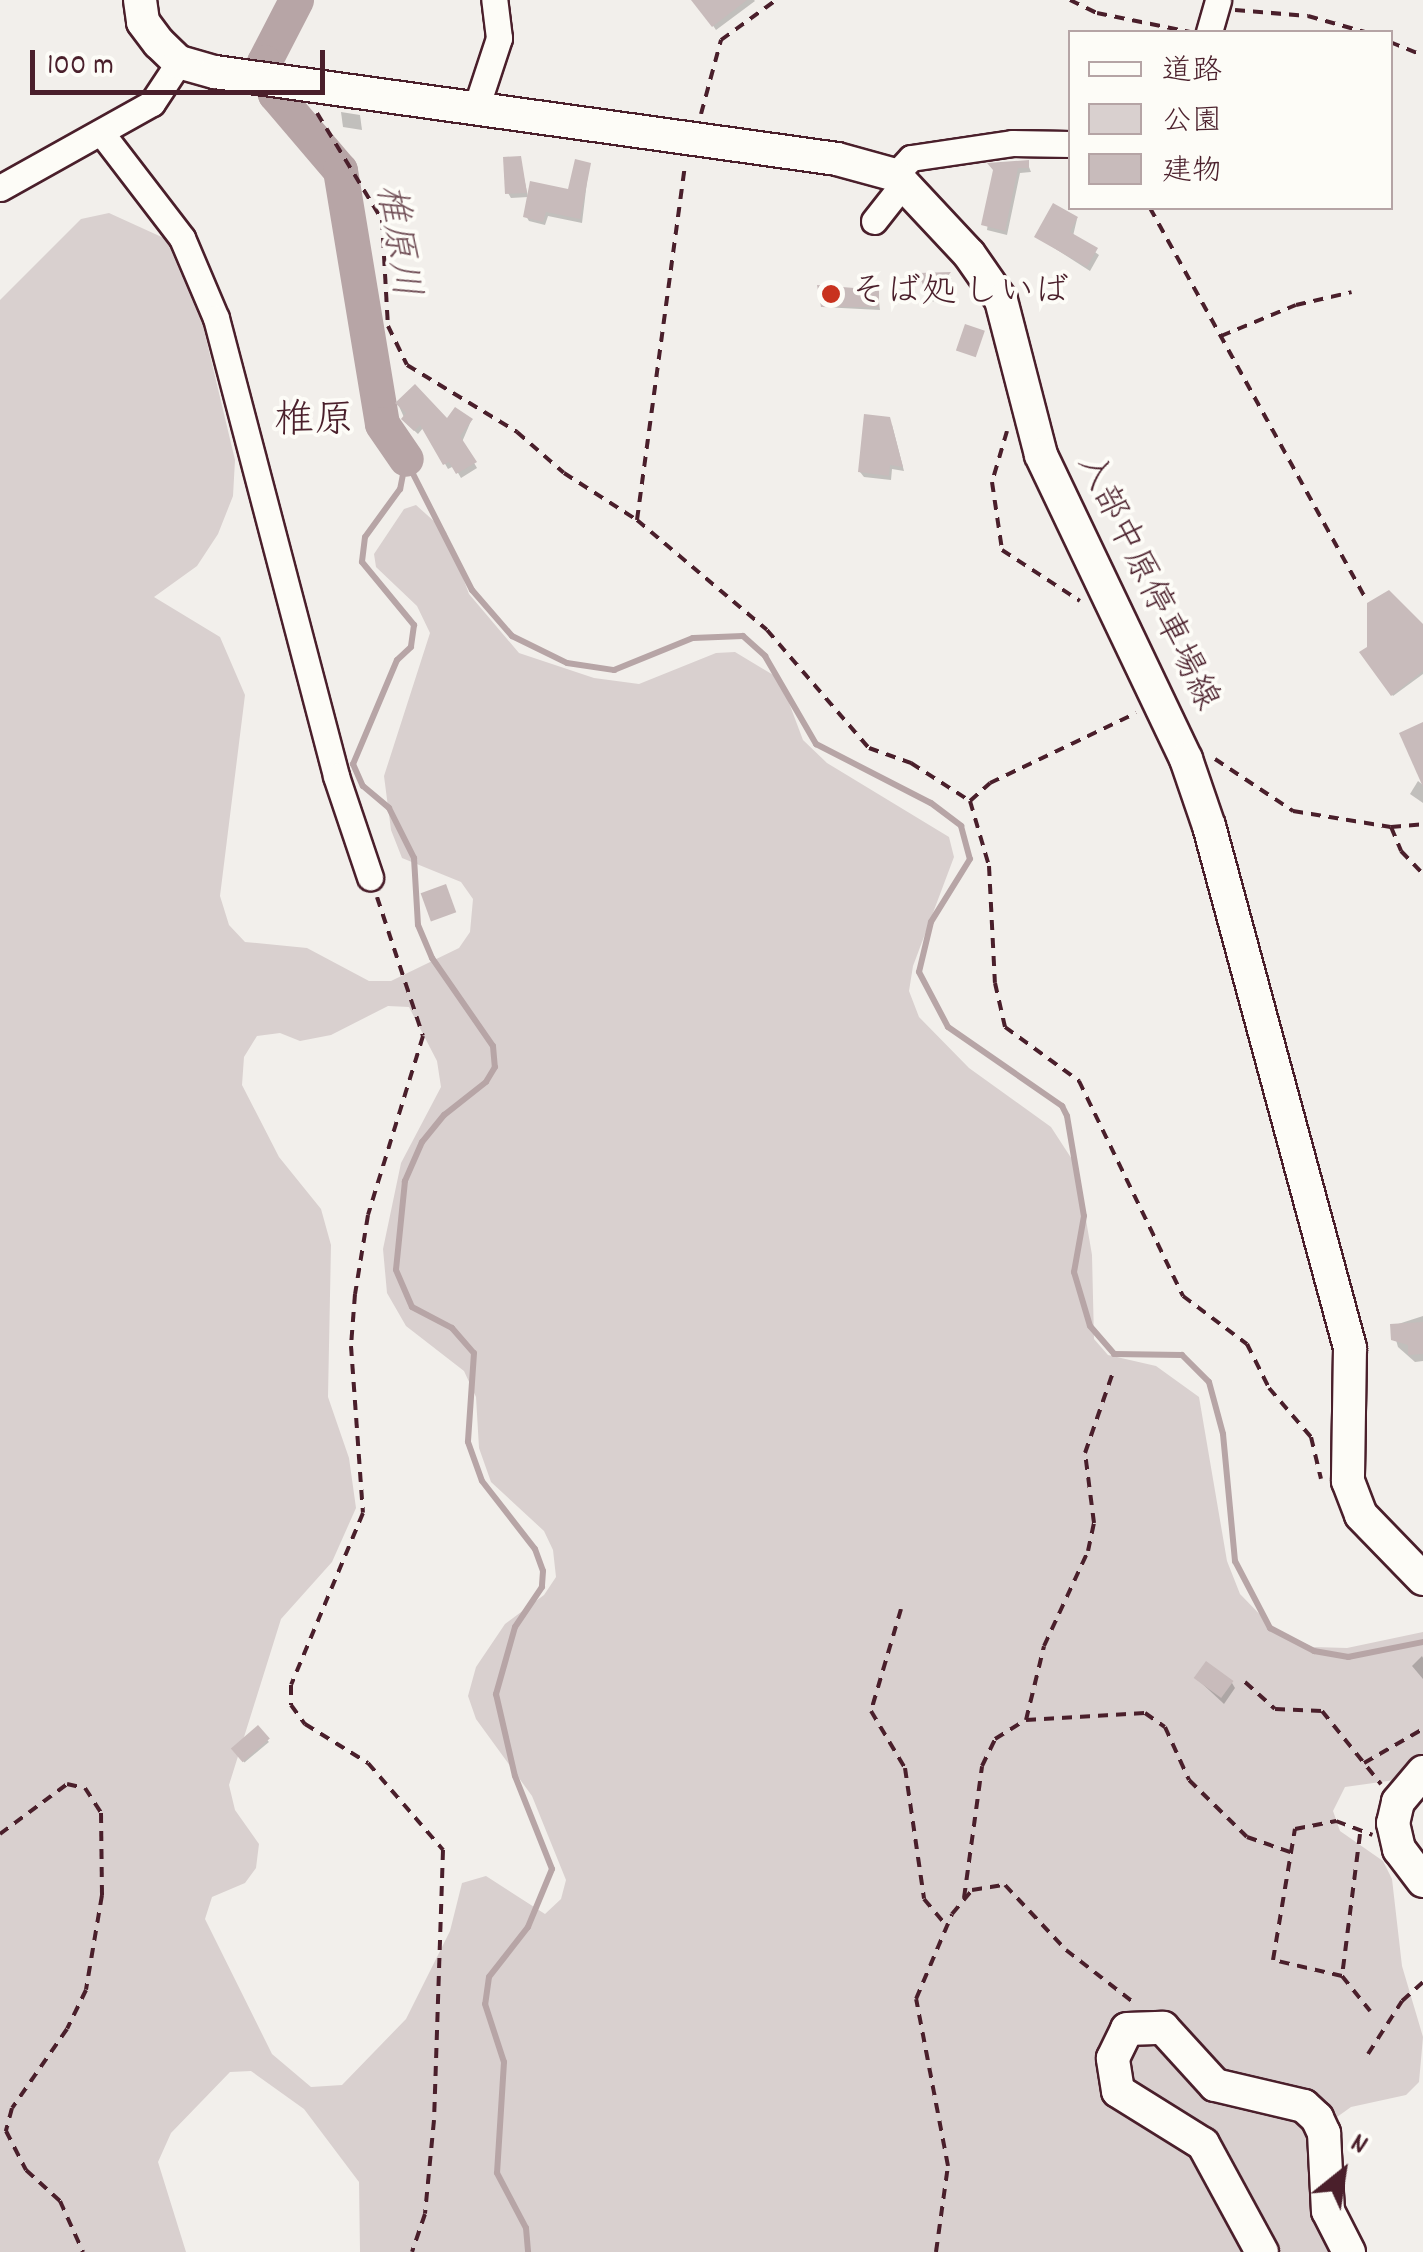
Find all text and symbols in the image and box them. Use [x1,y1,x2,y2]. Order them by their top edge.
scale bar [35,30,330,92]
legend [1068,30,1393,210]
text: 100 m [47,46,114,89]
text: 道路 [1162,52,1222,95]
text: 公園 [1162,102,1222,145]
text: 建物 [1162,152,1222,195]
water label: 椎原川 [364,181,426,301]
place label: そば処 しいば [851,273,1069,315]
marker: そば処 しいば [820,283,842,305]
district label: 椎原 [274,400,354,448]
street label: 入部中原停車場線 [1066,448,1226,718]
north arrow [1293,2122,1393,2222]
text: N [1342,2125,1374,2167]

